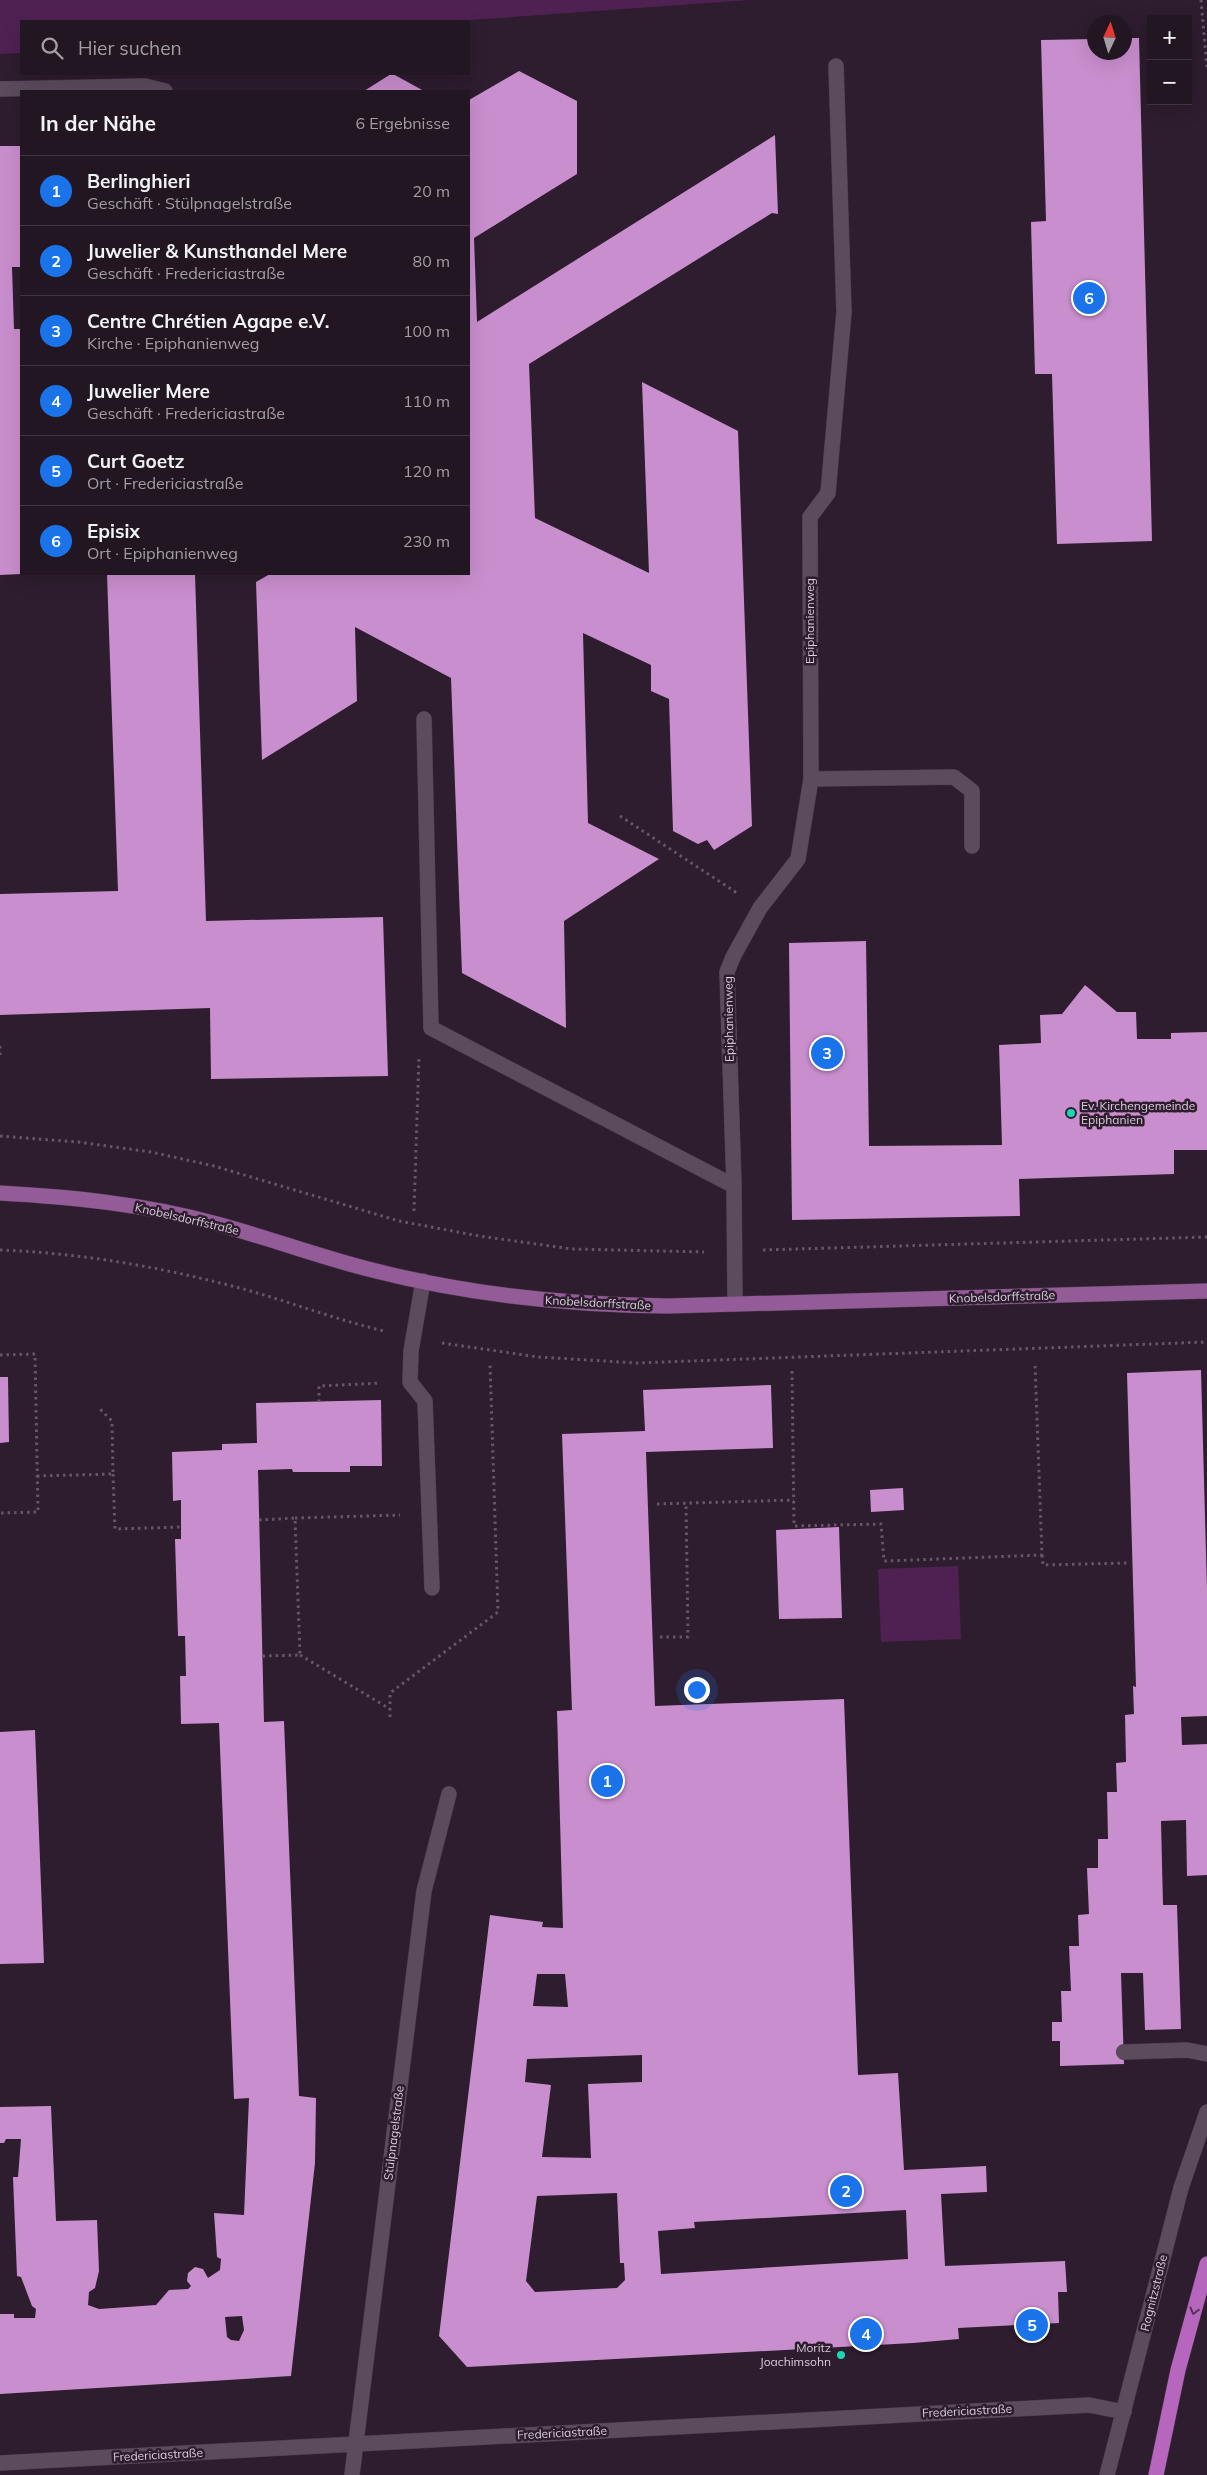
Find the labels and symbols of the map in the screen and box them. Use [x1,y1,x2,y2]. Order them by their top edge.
north arrow [1087,15,1132,60]
pin: 6 [1073,279,1105,317]
street label: Epiphanienweg [802,578,817,664]
street label: Epiphanienweg [720,976,737,1062]
pin: 3 [811,1034,843,1072]
place label: Ev. Kirchengemeinde Epiphanien [1081,1098,1195,1127]
marker: Ev. Kirchengemeinde Epiphanien [1065,1107,1077,1119]
street label: Knobelsdorffstraße [134,1199,241,1238]
street label: Knobelsdorffstraße [949,1287,1055,1306]
street label: Knobelsdorffstraße [545,1292,652,1313]
your location [684,1677,710,1703]
pin: 1 [591,1762,623,1800]
street label: Stülpnagelstraße [380,2085,407,2181]
pin: 2 [830,2172,862,2210]
street label: Rognitzstraße [1137,2253,1170,2333]
pin: 5 [1016,2306,1048,2344]
one-way arrow [1189,2306,1200,2315]
pin: 4 [850,2315,882,2353]
place label: Moritz Joachimsohn [760,2340,831,2369]
marker: Moritz Joachimsohn [835,2349,847,2361]
street label: Fredericiastraße [922,2401,1012,2420]
street label: Fredericiastraße [517,2423,607,2442]
street label: Fredericiastraße [113,2445,203,2464]

